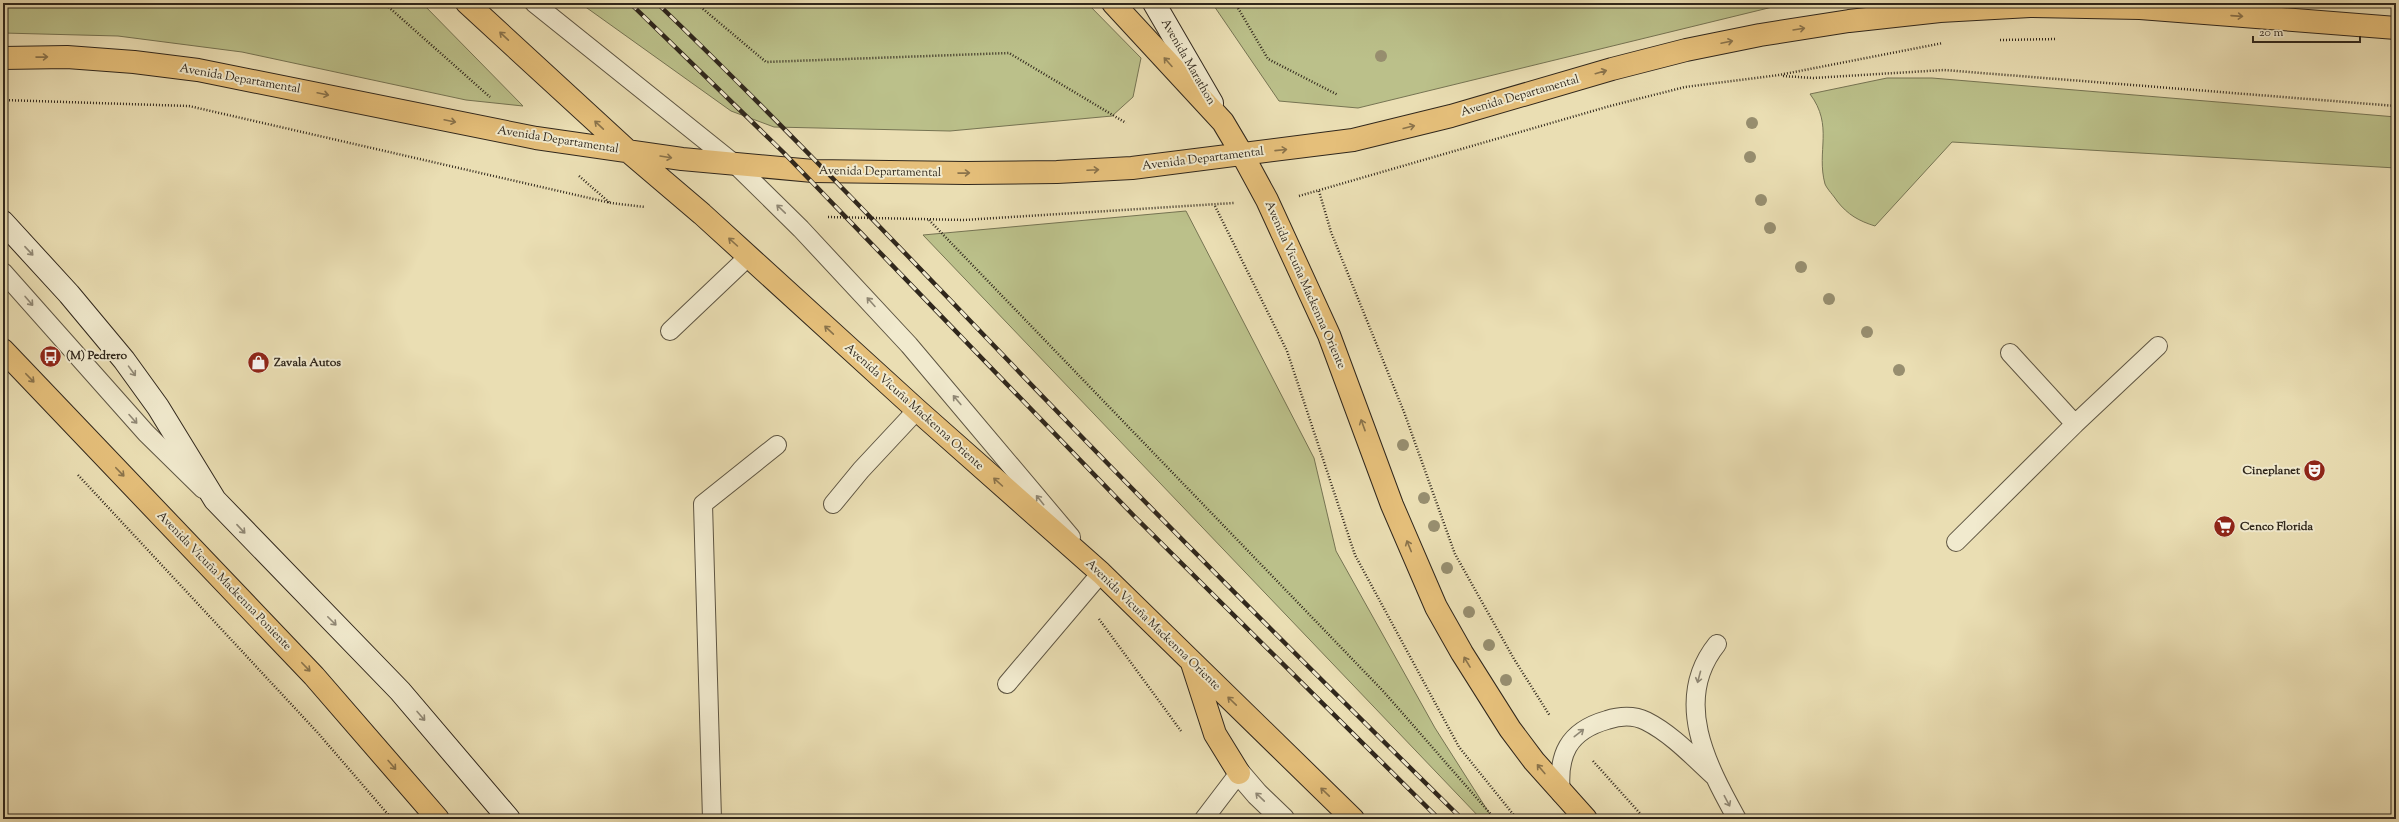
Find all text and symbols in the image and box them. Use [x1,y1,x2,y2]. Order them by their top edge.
one-way arrow [2230,12,2243,19]
street label: Avenida Marathon [1156,16,1220,108]
scale bar [2253,18,2360,44]
text: 20 m [2259,24,2284,42]
one-way arrow [1792,25,1805,33]
one-way arrow [498,32,509,41]
one-way arrow [1720,37,1733,45]
one-way arrow [35,53,48,61]
one-way arrow [1164,56,1173,67]
street label: Avenida Departamental [178,60,302,99]
one-way arrow [1594,68,1607,75]
street label: Avenida Departamental [1459,70,1582,122]
one-way arrow [316,91,329,99]
one-way arrow [443,117,456,125]
one-way arrow [594,120,604,129]
street label: Avenida Departamental [496,122,621,159]
one-way arrow [1402,122,1415,130]
street label: Avenida Departamental [1141,143,1265,175]
one-way arrow [1274,147,1287,154]
one-way arrow [659,153,672,161]
street label: Avenida Departamental [819,162,942,182]
one-way arrow [1086,166,1099,173]
one-way arrow [957,169,970,177]
street label: Avenida Vicuña Mackenna Oriente [1260,198,1350,372]
one-way arrow [776,204,786,214]
one-way arrow [728,237,738,247]
one-way arrow [25,246,34,256]
one-way arrow [24,296,33,306]
one-way arrow [867,298,876,308]
one-way arrow [824,325,834,334]
street label: Avenida Vicuña Mackenna Oriente [840,339,988,475]
bus stop icon: (M) Pedrero [38,343,64,369]
place label: (M) Pedrero [66,347,128,365]
shop icon: Zavala Autos [246,350,272,376]
place label: Zavala Autos [273,354,341,372]
one-way arrow [128,365,136,376]
one-way arrow [25,373,35,383]
one-way arrow [952,395,961,406]
one-way arrow [129,414,138,425]
one-way arrow [1358,419,1366,431]
theatre icon: Cineplanet [2302,458,2328,484]
place label: Cineplanet [2243,462,2301,480]
one-way arrow [115,467,124,477]
one-way arrow [993,478,1003,487]
one-way arrow [1036,494,1045,505]
street label: Avenida Vicuña Mackenna Poniente [152,507,296,655]
supermarket icon: Cenco Florida [2211,514,2237,540]
place label: Cenco Florida [2240,518,2314,536]
one-way arrow [236,524,246,534]
one-way arrow [1404,541,1412,553]
street label: Avenida Vicuña Mackenna Oriente [1081,555,1225,695]
one-way arrow [328,616,337,626]
one-way arrow [1463,656,1471,668]
one-way arrow [301,662,311,672]
one-way arrow [1694,671,1702,684]
one-way arrow [1227,696,1237,705]
one-way arrow [417,710,426,721]
one-way arrow [1573,729,1584,737]
one-way arrow [387,760,397,770]
one-way arrow [1536,764,1545,775]
one-way arrow [1320,787,1330,797]
one-way arrow [1255,792,1265,802]
one-way arrow [1724,795,1732,807]

